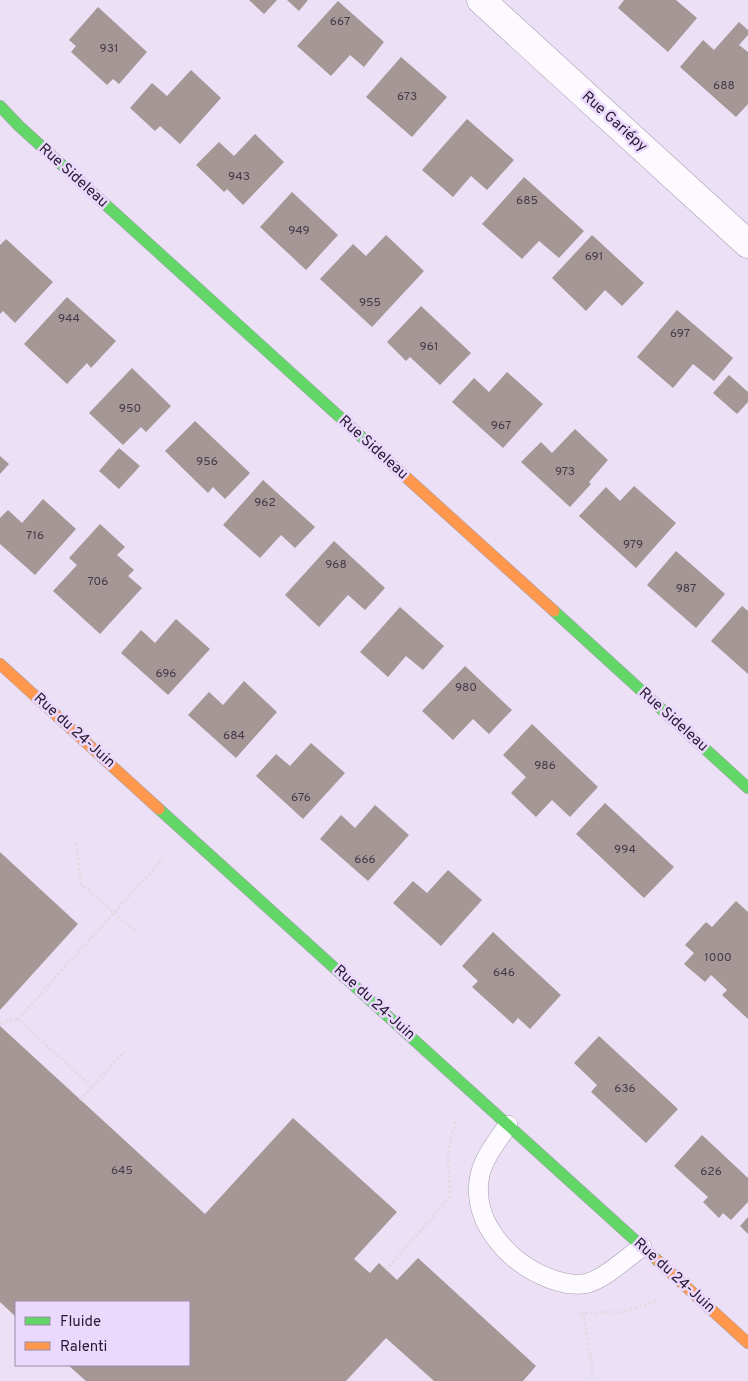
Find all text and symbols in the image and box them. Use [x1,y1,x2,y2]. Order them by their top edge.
house number: 667 [330,14,350,30]
house number: 931 [100,41,118,57]
house number: 688 [713,78,735,94]
street label: Rue Gariépy [577,87,651,157]
house number: 673 [397,89,417,105]
street label: Rue Sideleau [34,140,112,212]
house number: 943 [228,169,250,185]
house number: 685 [516,193,538,209]
house number: 949 [288,223,310,239]
house number: 691 [585,249,603,265]
house number: 955 [359,295,381,311]
house number: 944 [58,311,80,327]
house number: 697 [670,326,690,342]
house number: 961 [420,339,438,355]
house number: 950 [119,401,141,417]
street label: Rue Sideleau [334,412,412,484]
house number: 967 [491,418,511,434]
house number: 956 [196,454,218,470]
house number: 973 [555,464,575,480]
house number: 962 [254,495,276,511]
house number: 716 [26,528,44,544]
house number: 979 [623,537,643,553]
house number: 968 [325,557,347,573]
house number: 706 [88,574,108,590]
house number: 987 [676,581,696,597]
house number: 696 [155,666,177,682]
house number: 980 [455,680,477,696]
street label: Rue Sideleau [634,684,712,756]
street label: Rue du 24-Juin [29,689,119,773]
house number: 684 [223,728,245,744]
house number: 986 [534,758,556,774]
house number: 676 [291,790,311,806]
house number: 994 [614,842,636,858]
house number: 666 [354,852,376,868]
house number: 1000 [704,950,732,966]
street label: Rue du 24-Juin [329,961,419,1045]
house number: 646 [493,965,515,981]
house number: 636 [614,1081,636,1097]
house number: 645 [111,1163,133,1179]
house number: 626 [700,1164,722,1180]
street label: Rue du 24-Juin [629,1234,719,1318]
legend [15,1301,190,1366]
text: Fluide [60,1313,101,1332]
text: Ralenti [60,1338,107,1357]

